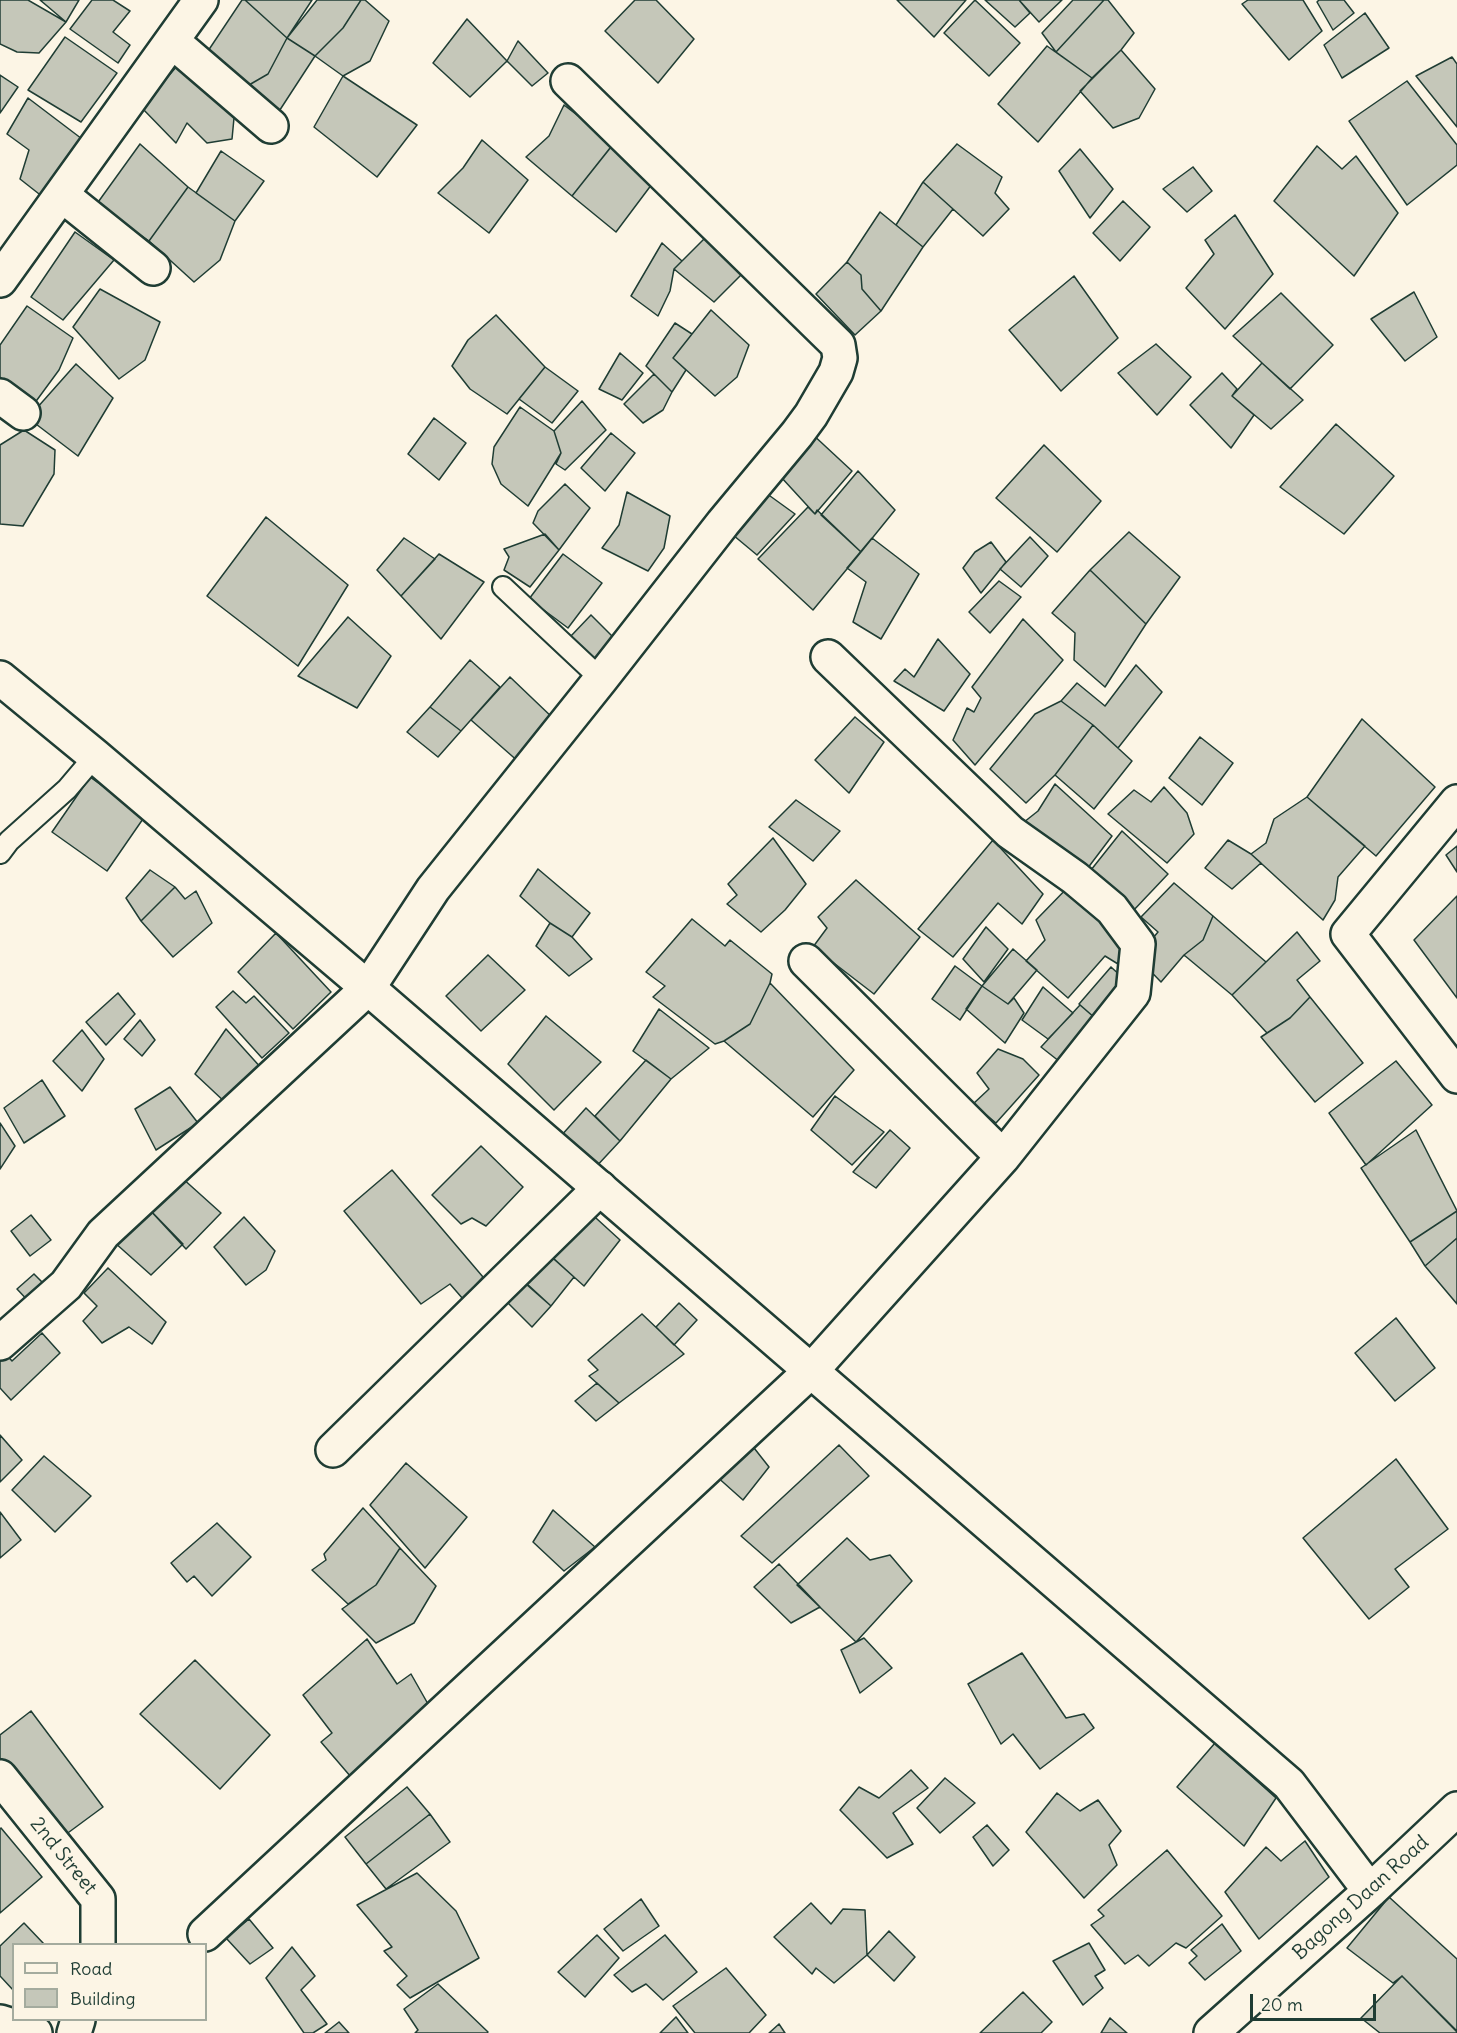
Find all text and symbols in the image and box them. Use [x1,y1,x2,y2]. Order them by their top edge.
street label: 2nd Street [25,1813,101,1899]
street label: Bagong Daan Road [1288,1831,1434,1965]
legend [12,1943,207,2021]
text: Road [70,1957,112,1980]
scale bar [1253,1982,1379,2020]
text: Building [70,1987,135,2010]
text: 20 m [1261,1993,1303,2016]

